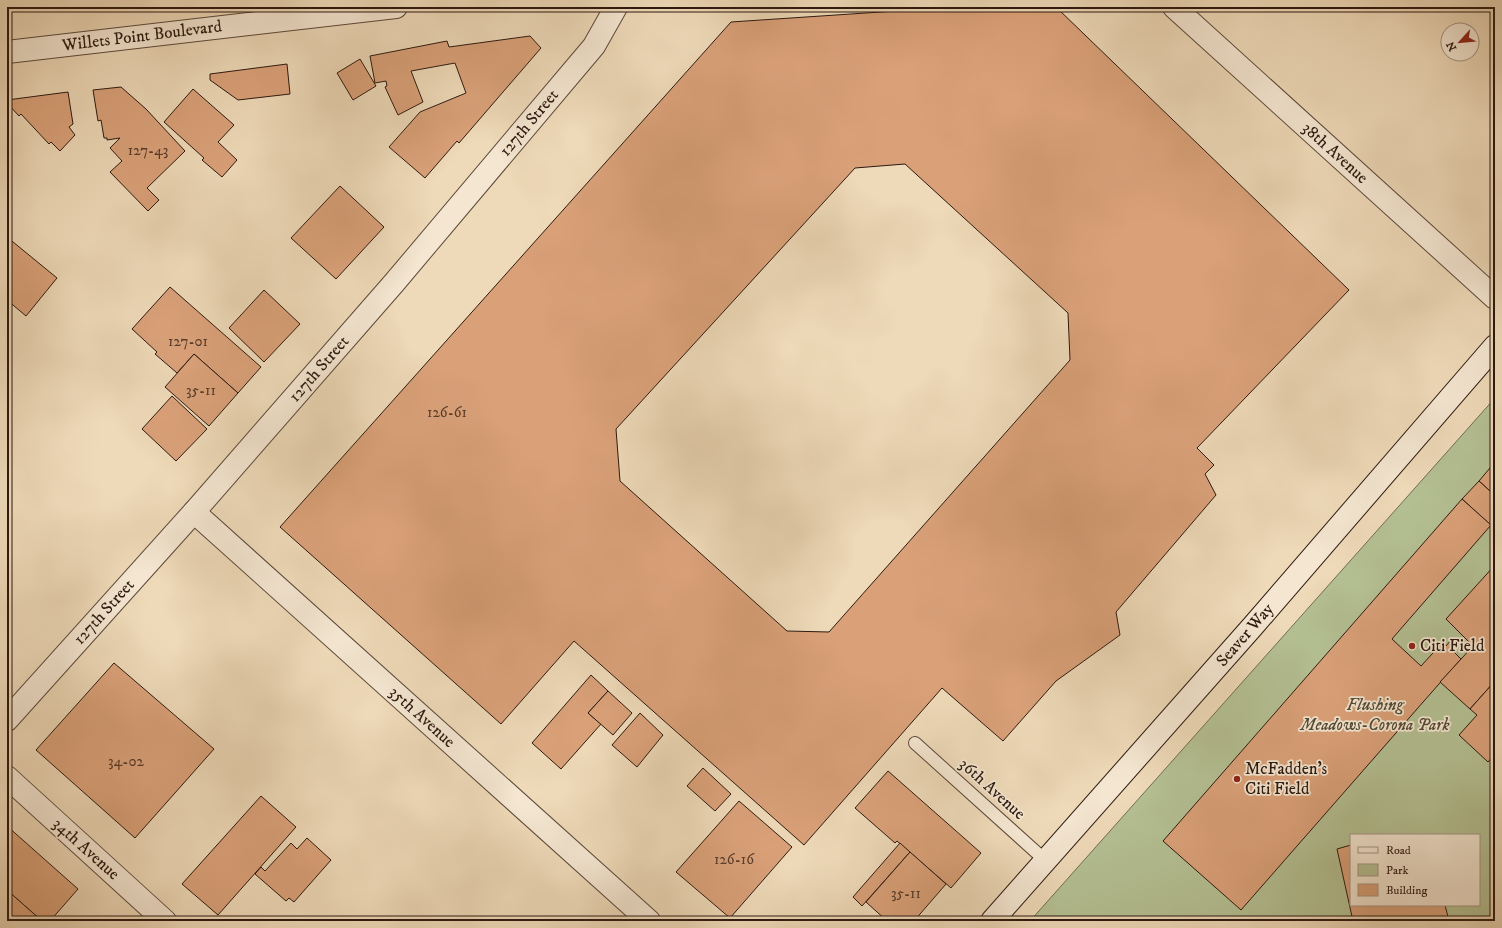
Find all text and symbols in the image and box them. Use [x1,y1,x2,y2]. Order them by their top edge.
street label: Willets Point Boulevard [60,15,224,57]
north arrow [1440,22,1480,62]
text: N [1444,39,1460,53]
street label: 127th Street [494,84,564,161]
street label: 38th Avenue [1297,117,1373,189]
house number: 127-43 [128,141,168,160]
street label: 127th Street [284,331,354,407]
house number: 127-01 [168,332,208,351]
house number: 35-11 [186,381,216,400]
house number: 126-61 [427,403,467,422]
street label: 127th Street [69,574,140,650]
street label: Seaver Way [1211,598,1279,671]
place label: Citi Field [1420,635,1485,657]
marker: Citi Field [1407,641,1417,651]
street label: 35th Avenue [384,681,460,753]
park label: Flushing Meadows-Corona Park [1300,694,1450,736]
house number: 34-02 [108,752,145,771]
street label: 36th Avenue [954,753,1030,825]
place label: McFadden's Citi Field [1245,758,1328,800]
marker: McFadden's Citi Field [1232,774,1242,784]
street label: 34th Avenue [48,813,124,885]
legend [1350,834,1480,906]
text: Road [1386,843,1411,858]
house number: 126-16 [714,850,755,869]
text: Park [1386,863,1408,878]
text: Building [1386,883,1427,898]
house number: 35-11 [891,884,921,903]

